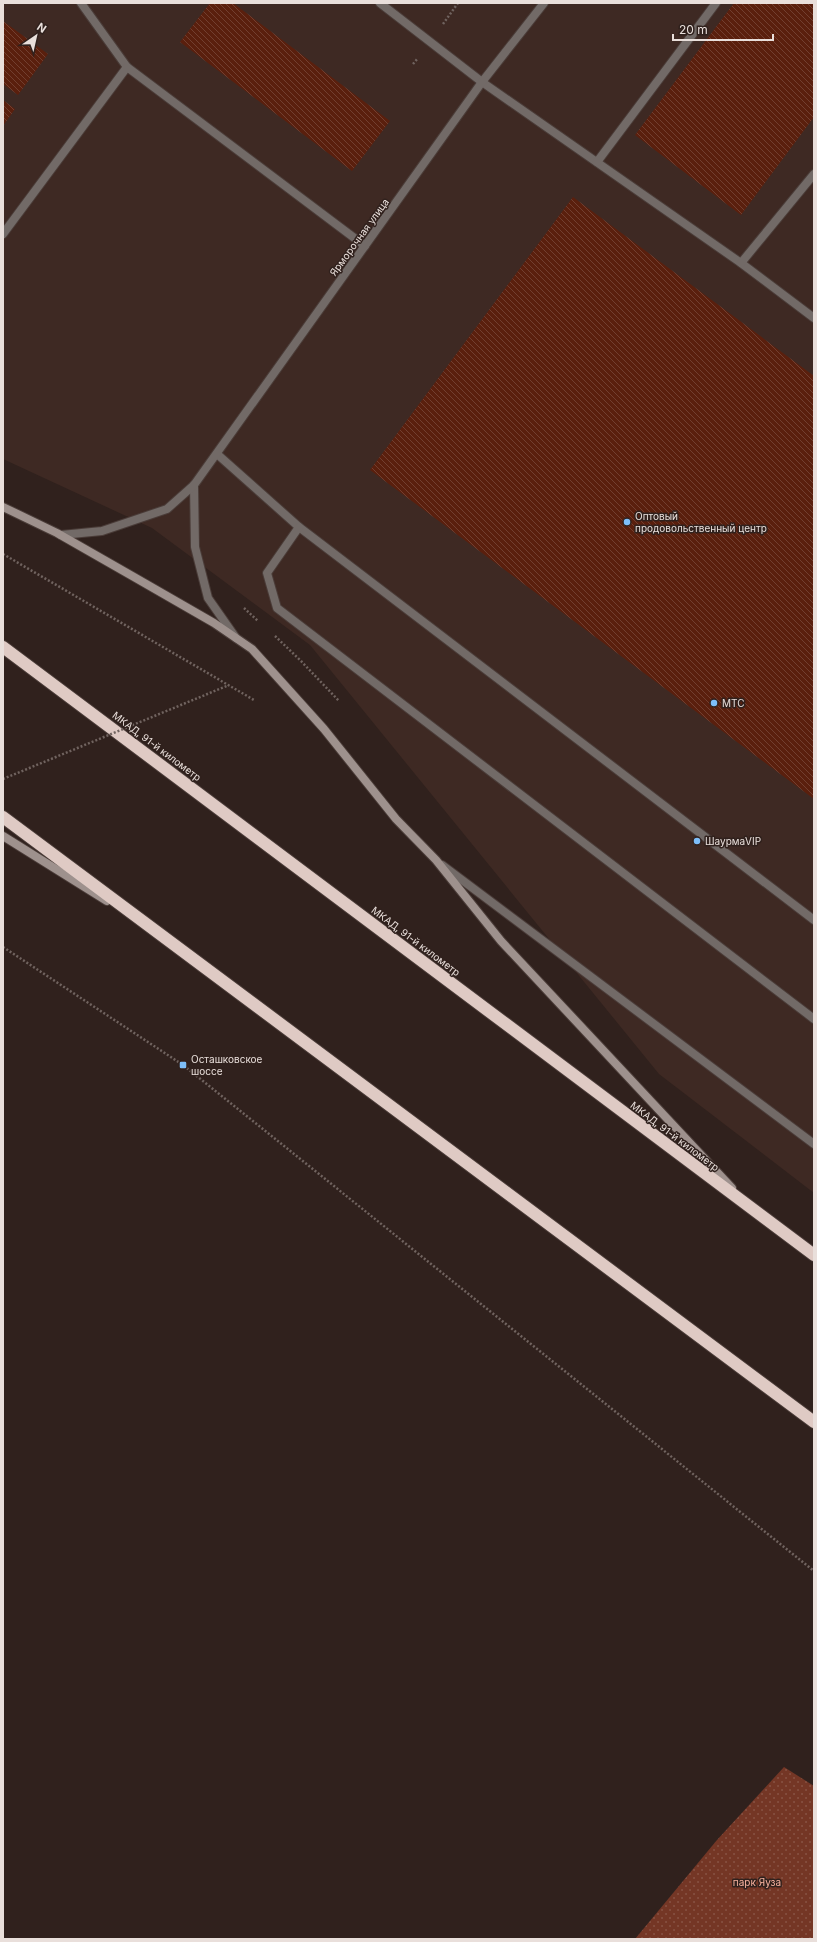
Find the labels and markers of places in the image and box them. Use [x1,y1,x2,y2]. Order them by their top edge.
place label: Оптовый продовольственный центр [635,510,767,534]
marker: Оптовый продовольственный центр [622,517,632,527]
place label: МТС [722,697,745,709]
marker: МТС [709,698,719,708]
place label: ШаурмаVIP [705,835,761,847]
marker: ШаурмаVIP [692,836,702,846]
place label: Осташковское шоссе [191,1053,263,1077]
marker: Осташковское шоссе [178,1060,188,1070]

